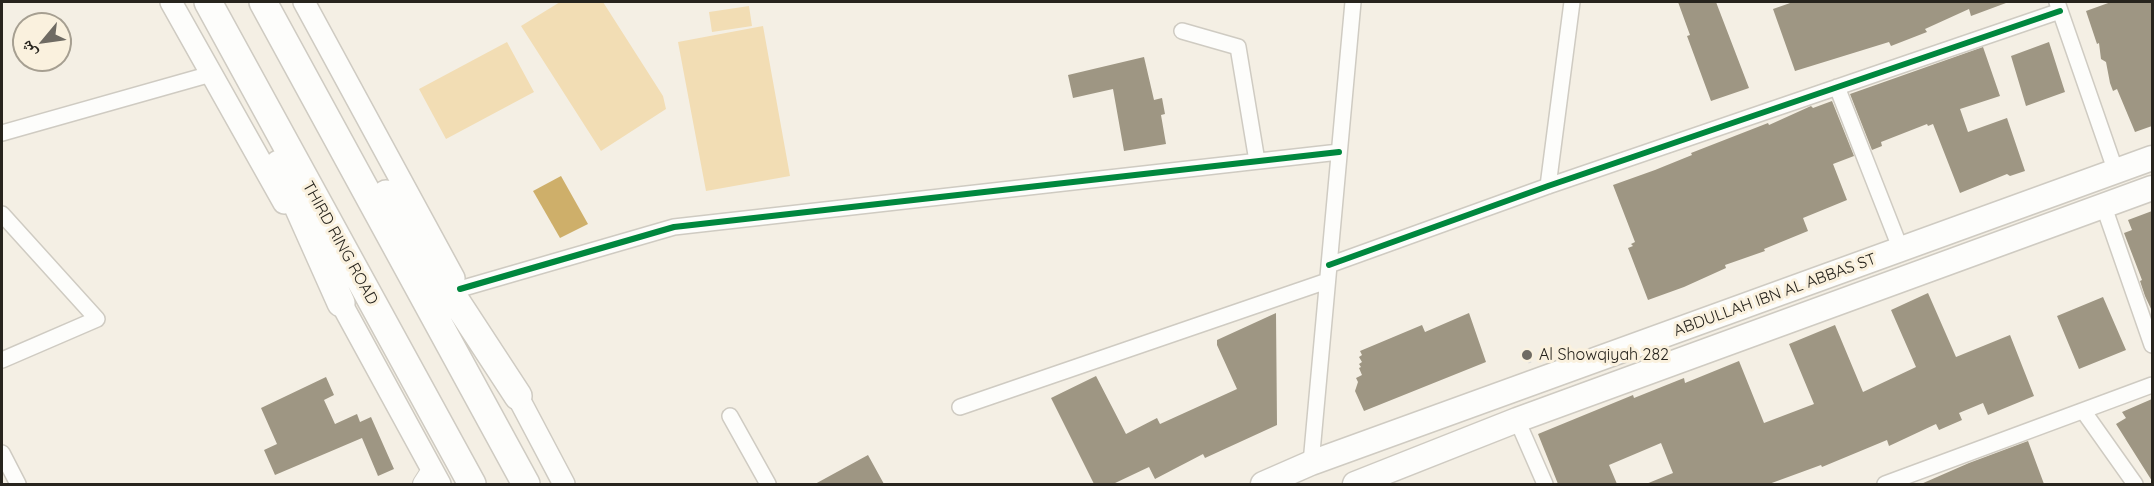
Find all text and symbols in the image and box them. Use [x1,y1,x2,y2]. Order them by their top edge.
north arrow [12,12,72,72]
text: ش [15,37,41,62]
street label: THIRD RING ROAD [298,178,382,308]
street label: ABDULLAH IBN AL ABBAS ST [1671,249,1879,341]
place label: Al Showqiyah 282 [1539,345,1669,365]
marker: Al Showqiyah 282 [1520,348,1534,362]

